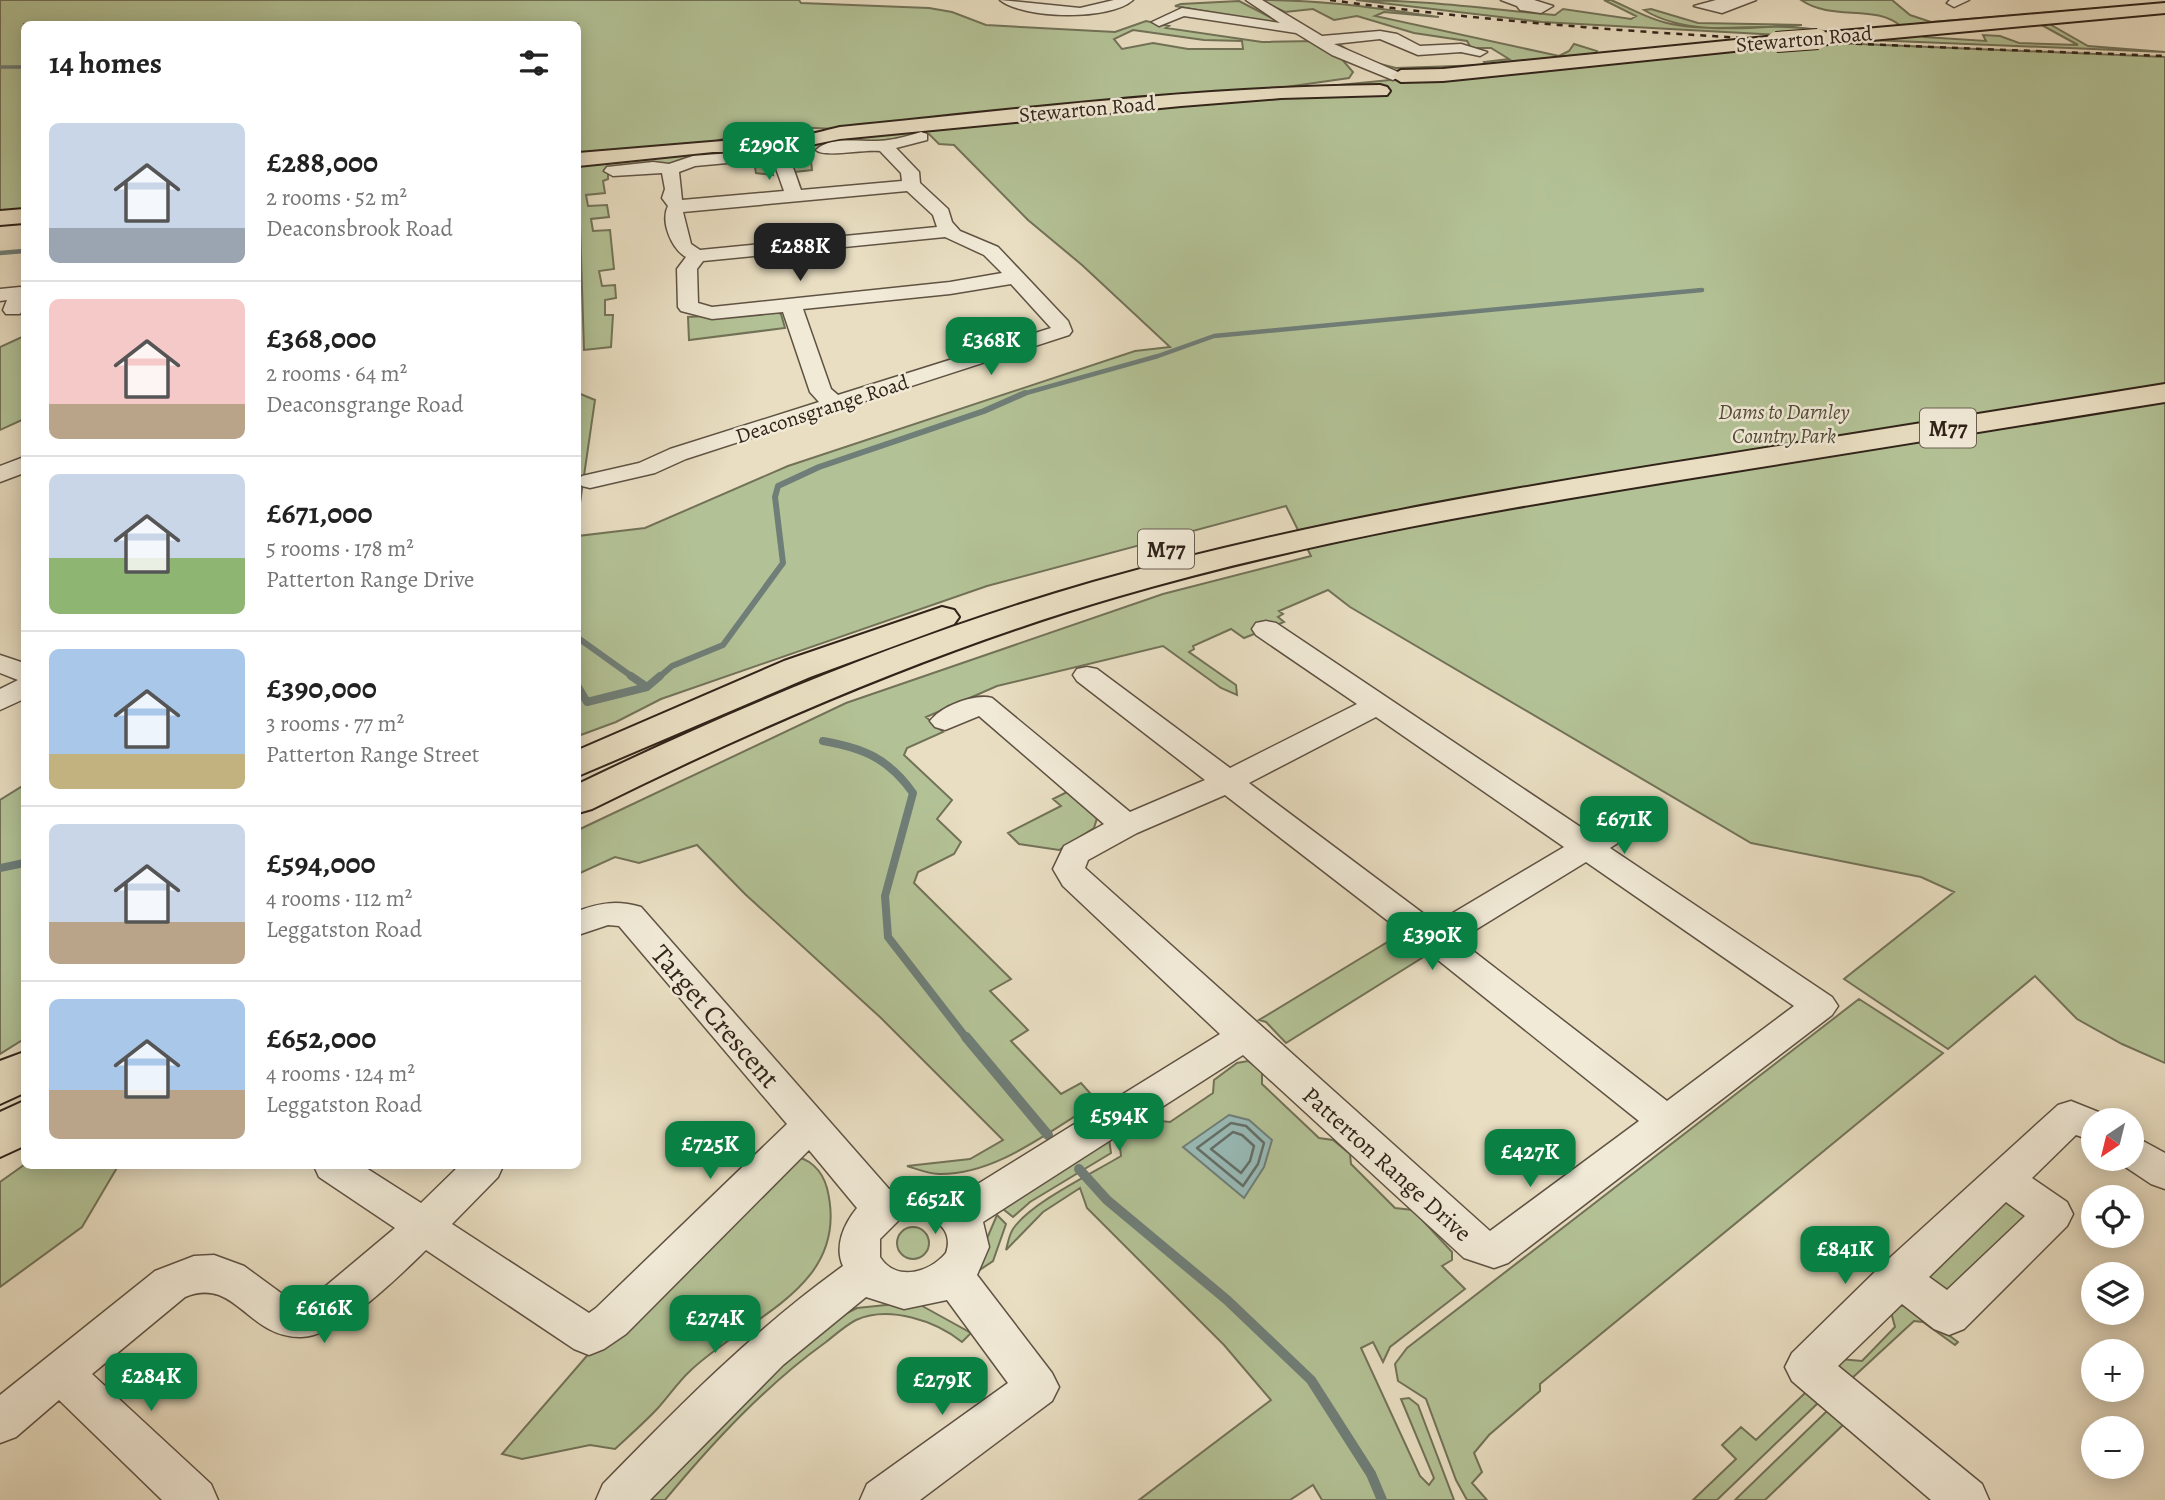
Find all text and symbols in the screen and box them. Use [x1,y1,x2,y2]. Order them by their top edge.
street label: Stewarton Road [1735,19,1874,59]
text: 14 homes [49,43,162,83]
icon: filters [515,44,553,82]
street label: Stewarton Road [1018,89,1157,129]
pin: £290K [720,122,818,182]
text: £290K [739,129,799,160]
text: £288,000 [266,142,378,182]
icon: home [105,151,189,235]
text: 2 rooms · 52 m² [266,182,407,213]
text: Deaconsbrook Road [266,213,453,244]
pin: £288K [751,224,849,283]
text: £288K [770,230,830,261]
text: £368,000 [266,318,376,358]
pin: £368K [942,318,1040,377]
text: £368K [962,324,1020,355]
icon: home [105,327,189,411]
text: 2 rooms · 64 m² [266,358,407,389]
street label: Deaconsgrange Road [732,368,913,450]
text: Deaconsgrange Road [266,389,464,420]
park label: Dams to Darnley Country Park [1718,398,1850,450]
road number: M77 [1920,408,1976,448]
text: £671,000 [266,493,372,533]
icon: home [105,502,189,586]
road number: M77 [1138,530,1194,568]
text: 5 rooms · 178 m² [266,533,414,564]
text: Patterton Range Drive [266,564,474,595]
text: £390,000 [266,668,377,708]
icon: home [105,677,189,761]
text: 3 rooms · 77 m² [266,708,404,739]
text: Patterton Range Street [266,739,479,770]
pin: £671K [1575,796,1673,856]
text: £671K [1596,803,1652,834]
text: £594,000 [266,843,376,883]
icon: home [105,852,189,936]
text: 4 rooms · 112 m² [266,883,412,914]
pin: £390K [1383,912,1481,972]
text: Leggatston Road [266,914,422,945]
text: £390K [1402,919,1462,950]
street label: Target Crescent [642,937,788,1097]
text: £652,000 [266,1018,376,1058]
icon: home [105,1027,189,1111]
text: 4 rooms · 124 m² [266,1058,415,1089]
street label: Patterton Range Drive [1296,1079,1478,1249]
text: Leggatston Road [266,1089,422,1120]
pin: £594K [1070,1094,1168,1153]
text: £594K [1090,1100,1148,1131]
north arrow [2081,1108,2144,1171]
map controls [2081,1108,2144,1479]
pin: £725K [661,1122,759,1181]
text: £725K [681,1128,739,1159]
pin: £427K [1481,1130,1579,1189]
text: £427K [1501,1136,1559,1167]
pin: £652K [886,1176,984,1236]
text: £652K [906,1183,964,1214]
button: locate [2081,1185,2144,1248]
pin: £841K [1796,1226,1894,1286]
text: £841K [1816,1233,1874,1264]
button: layers [2081,1262,2144,1325]
pin: £616K [275,1286,373,1345]
text: £616K [296,1292,352,1323]
pin: £274K [666,1296,764,1355]
text: £274K [686,1302,744,1333]
button: + [2081,1339,2144,1402]
pin: £284K [102,1354,200,1413]
pin: £279K [893,1358,991,1417]
text: £284K [121,1360,181,1391]
text: £279K [913,1364,971,1395]
button: − [2081,1416,2144,1479]

